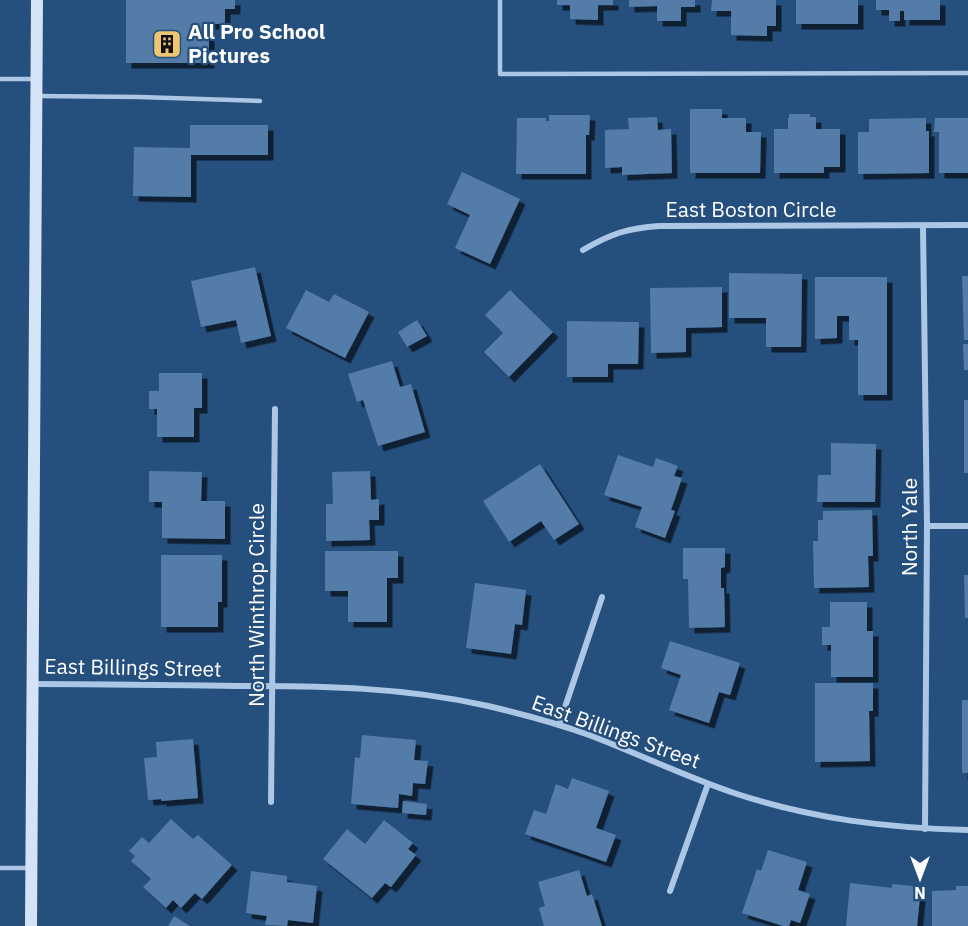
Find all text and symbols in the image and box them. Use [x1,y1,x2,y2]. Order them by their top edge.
place label: All Pro School Pictures [188,17,325,69]
building icon: All Pro School Pictures [151,28,183,60]
street label: East Boston Circle [665,195,837,223]
street label: North Yale [895,478,923,576]
street label: North Winthrop Circle [242,503,270,707]
street label: East Billings Street [44,651,222,683]
street label: East Billings Street [528,688,704,775]
north arrow [890,848,950,908]
text: N [914,883,926,903]

